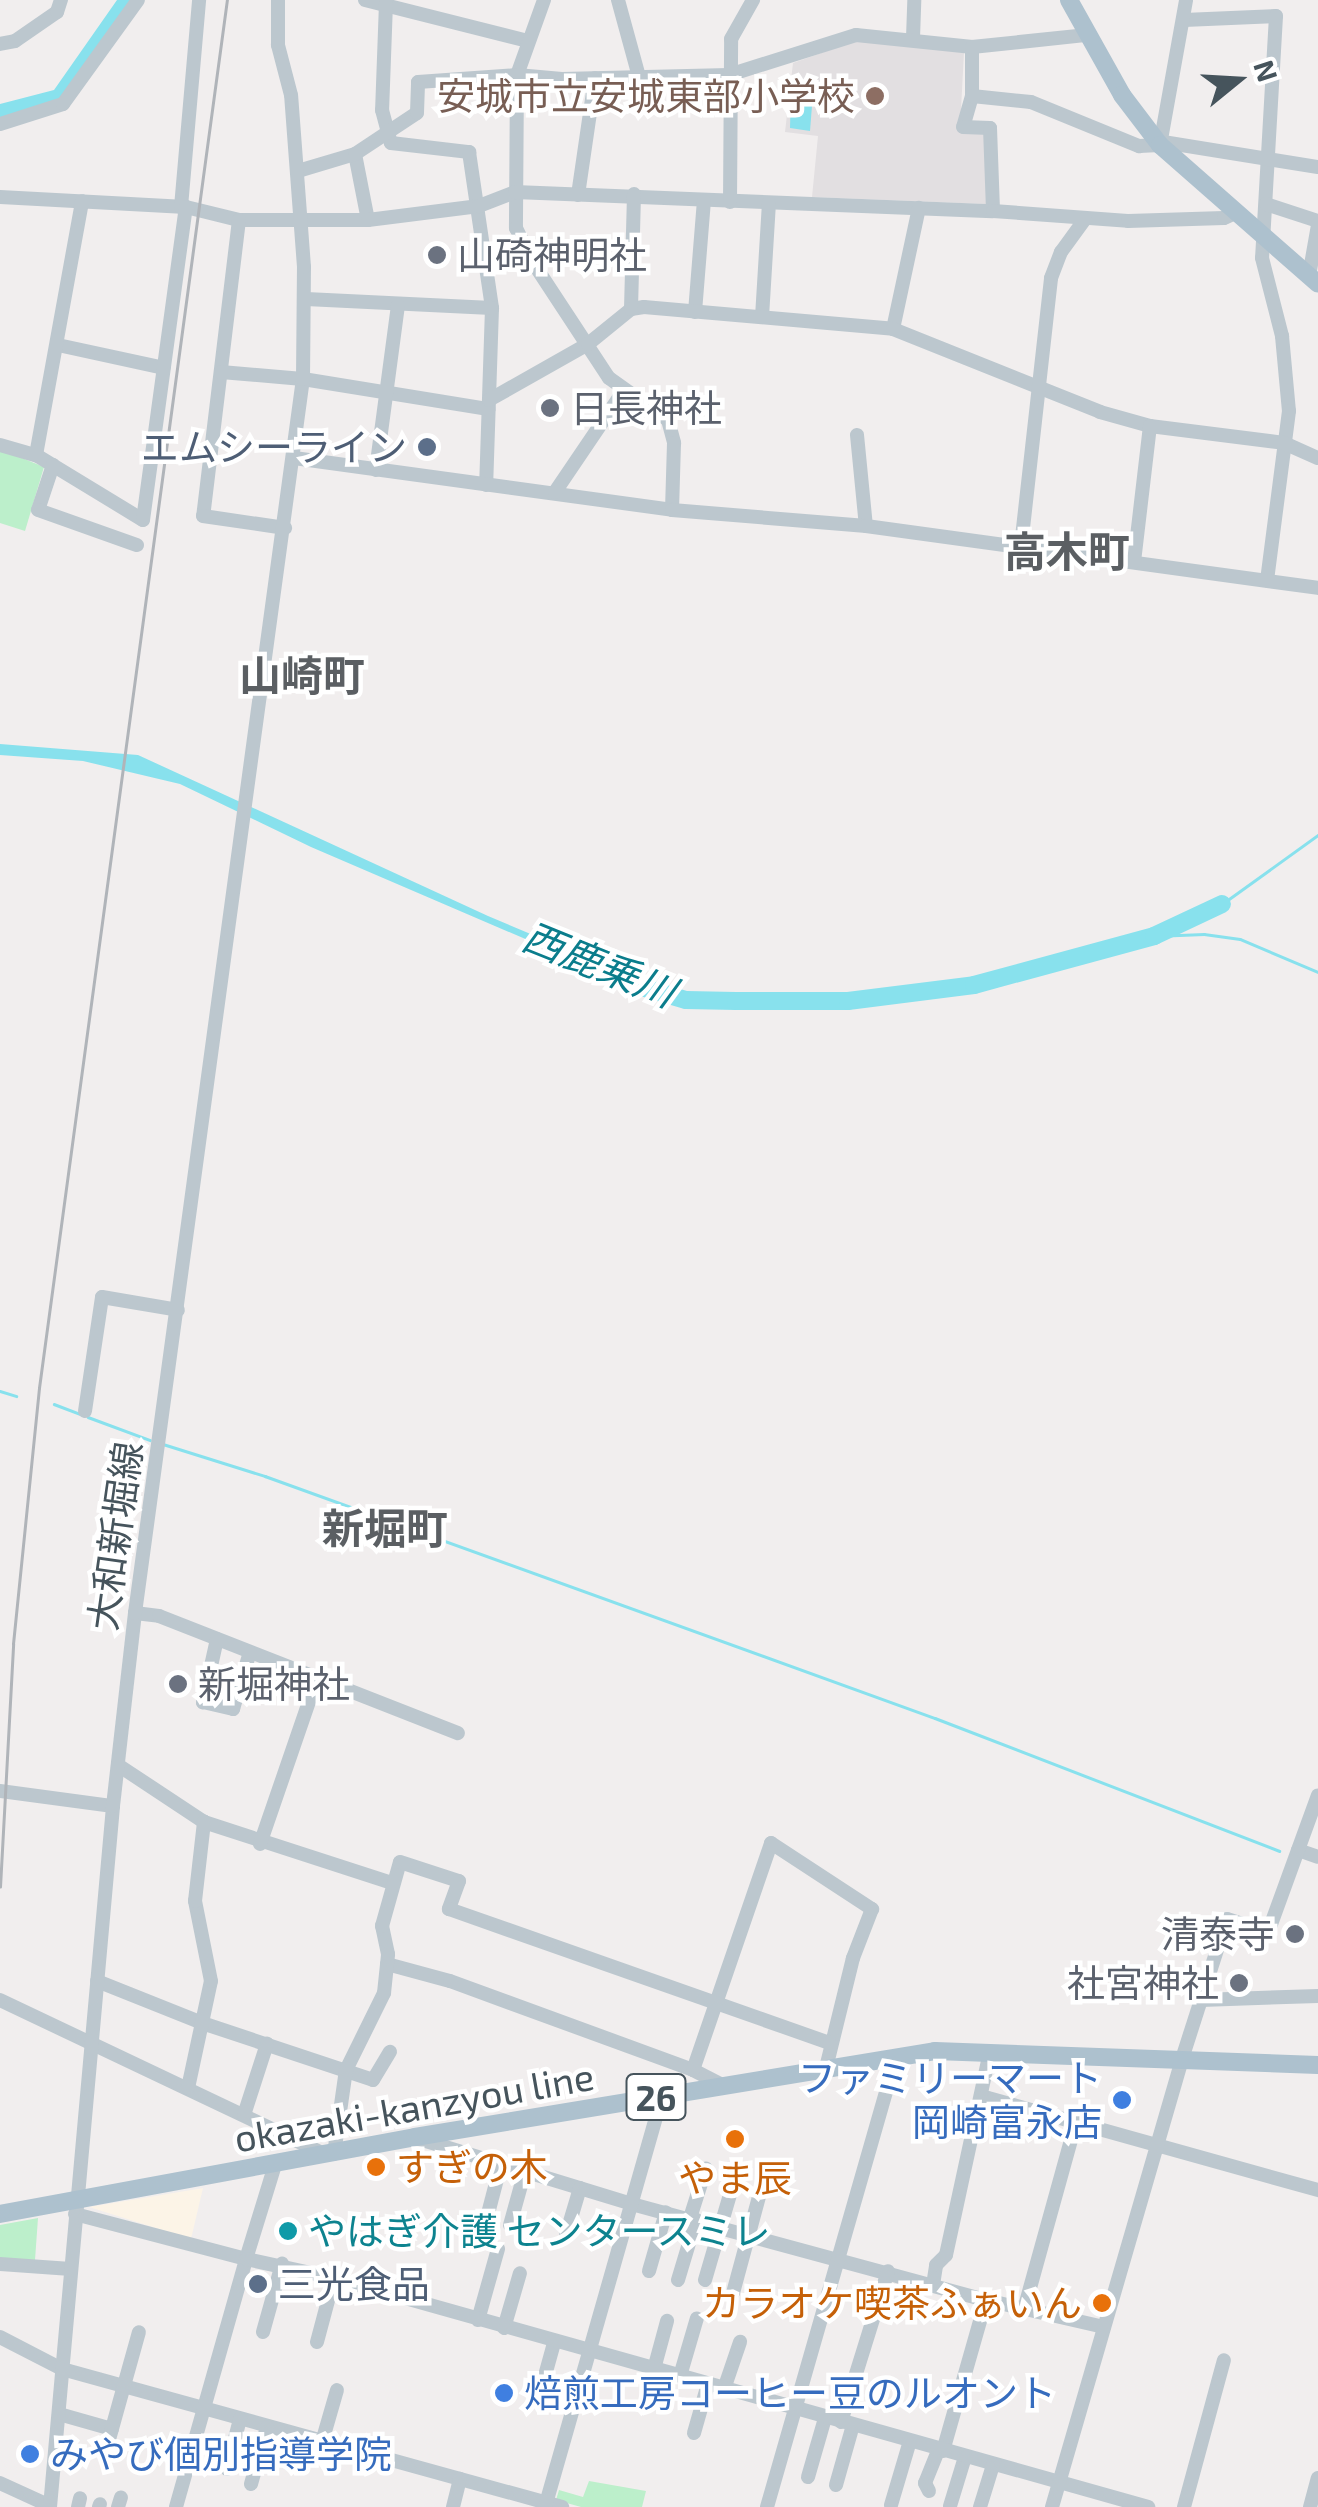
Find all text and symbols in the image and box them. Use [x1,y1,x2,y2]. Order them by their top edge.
north arrow [1188,30,1288,130]
text: N [1247,56,1286,86]
place label: 安城市立安城東部小学校 [437,73,855,119]
marker: 安城市立安城東部小学校 [864,85,886,107]
place label: 山碕神明社 [457,232,647,278]
marker: 山碕神明社 [426,244,448,266]
place label: 日長神社 [570,385,722,431]
marker: 日長神社 [539,397,561,419]
place label: エムシーライン [141,424,407,470]
marker: エムシーライン [416,436,438,458]
district label: 高木町 [1004,525,1130,575]
district label: 山崎町 [239,649,365,699]
water label: 西鹿乗川 [517,911,683,1015]
street label: 大和新堀線 [79,1439,151,1633]
district label: 新堀町 [322,1502,448,1552]
place label: 新堀神社 [198,1661,350,1707]
marker: 新堀神社 [167,1673,189,1695]
place label: 清泰寺 [1161,1911,1275,1957]
marker: 清泰寺 [1284,1923,1306,1945]
place label: 社宮神社 [1067,1960,1219,2006]
marker: 社宮神社 [1228,1972,1250,1994]
street label: okazaki-kanzyou line [231,2053,597,2161]
place label: ファミリーマート 岡崎富永店 [798,2055,1102,2144]
road number: 26 [624,2067,688,2127]
marker: ファミリーマート 岡崎富永店 [1111,2089,1133,2111]
marker: やま辰 [724,2128,746,2150]
place label: すぎの木 [396,2144,548,2190]
place label: やま辰 [678,2155,792,2201]
marker: すぎの木 [365,2156,387,2178]
place label: やはぎ介護 センタースミレ [308,2208,772,2254]
marker: やはぎ介護 センタースミレ [277,2220,299,2242]
place label: 三光食品 [278,2261,430,2307]
marker: 三光食品 [247,2273,269,2295]
place label: カラオケ喫茶ふぁいん [702,2280,1082,2326]
marker: カラオケ喫茶ふぁいん [1091,2292,1113,2314]
place label: 焙煎工房コーヒー豆のルオント [524,2370,1056,2416]
marker: 焙煎工房コーヒー豆のルオント [493,2382,515,2404]
place label: みやび個別指導学院 [50,2431,392,2477]
marker: みやび個別指導学院 [19,2443,41,2465]

